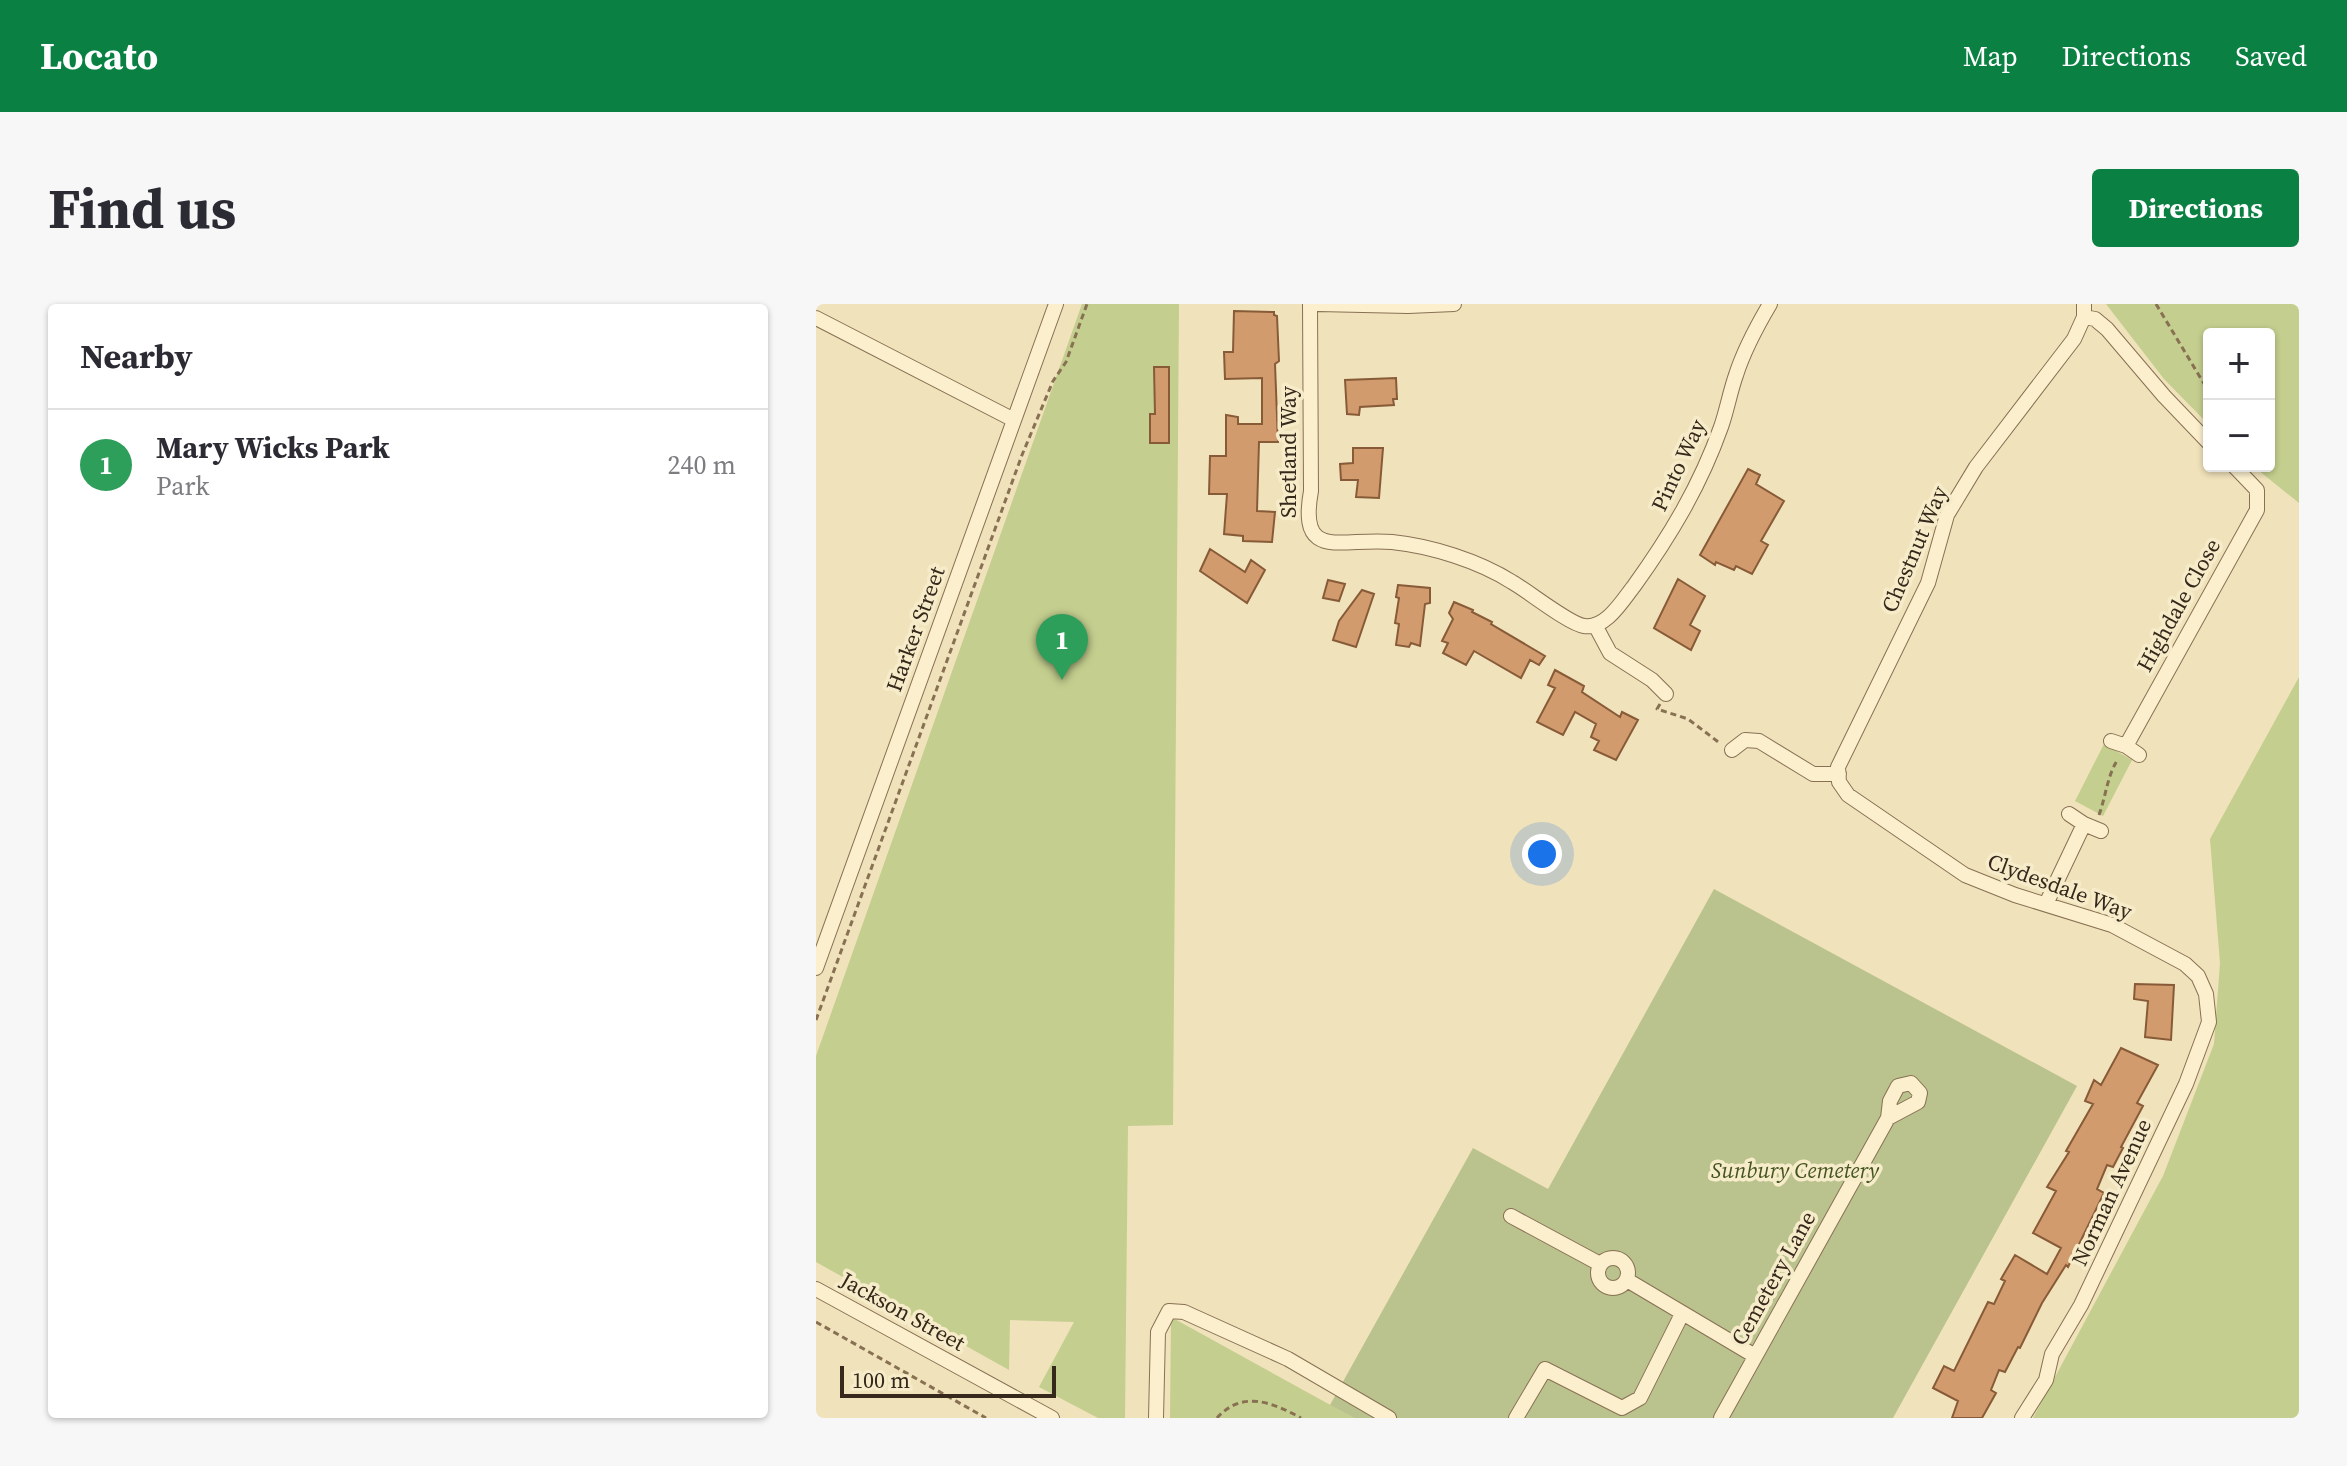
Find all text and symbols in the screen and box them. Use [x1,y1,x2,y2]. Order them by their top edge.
text: Locato [40,30,158,82]
text: Map [1963,37,2018,75]
text: Directions [2062,37,2191,75]
text: Saved [2235,37,2307,75]
button: Directions [2092,169,2299,247]
text: Find us [48,170,236,247]
map controls [2203,328,2275,472]
button: + [2203,328,2275,400]
text: Nearby [80,333,193,379]
street label: Shetland Way [1273,385,1303,518]
button: − [2203,400,2275,472]
street label: Pinto Way [1644,413,1713,516]
text: Mary Wicks Park [156,427,390,468]
text: 1 [99,447,113,483]
text: 240 m [668,447,736,483]
text: Park [156,468,209,504]
street label: Chestnut Way [1874,481,1954,617]
street label: Highdale Close [2129,533,2227,677]
street label: Harker Street [878,561,952,696]
pin: 1 [1036,614,1088,680]
your location [1522,834,1562,874]
street label: Clydesdale Way [1984,846,2137,926]
street label: Norman Avenue [2064,1114,2158,1270]
park label: Sunbury Cemetery [1711,1155,1880,1185]
street label: Cemetery Lane [1724,1205,1822,1351]
street label: Jackson Street [834,1264,971,1358]
scale bar [840,1362,1056,1398]
text: 100 m [852,1365,910,1395]

